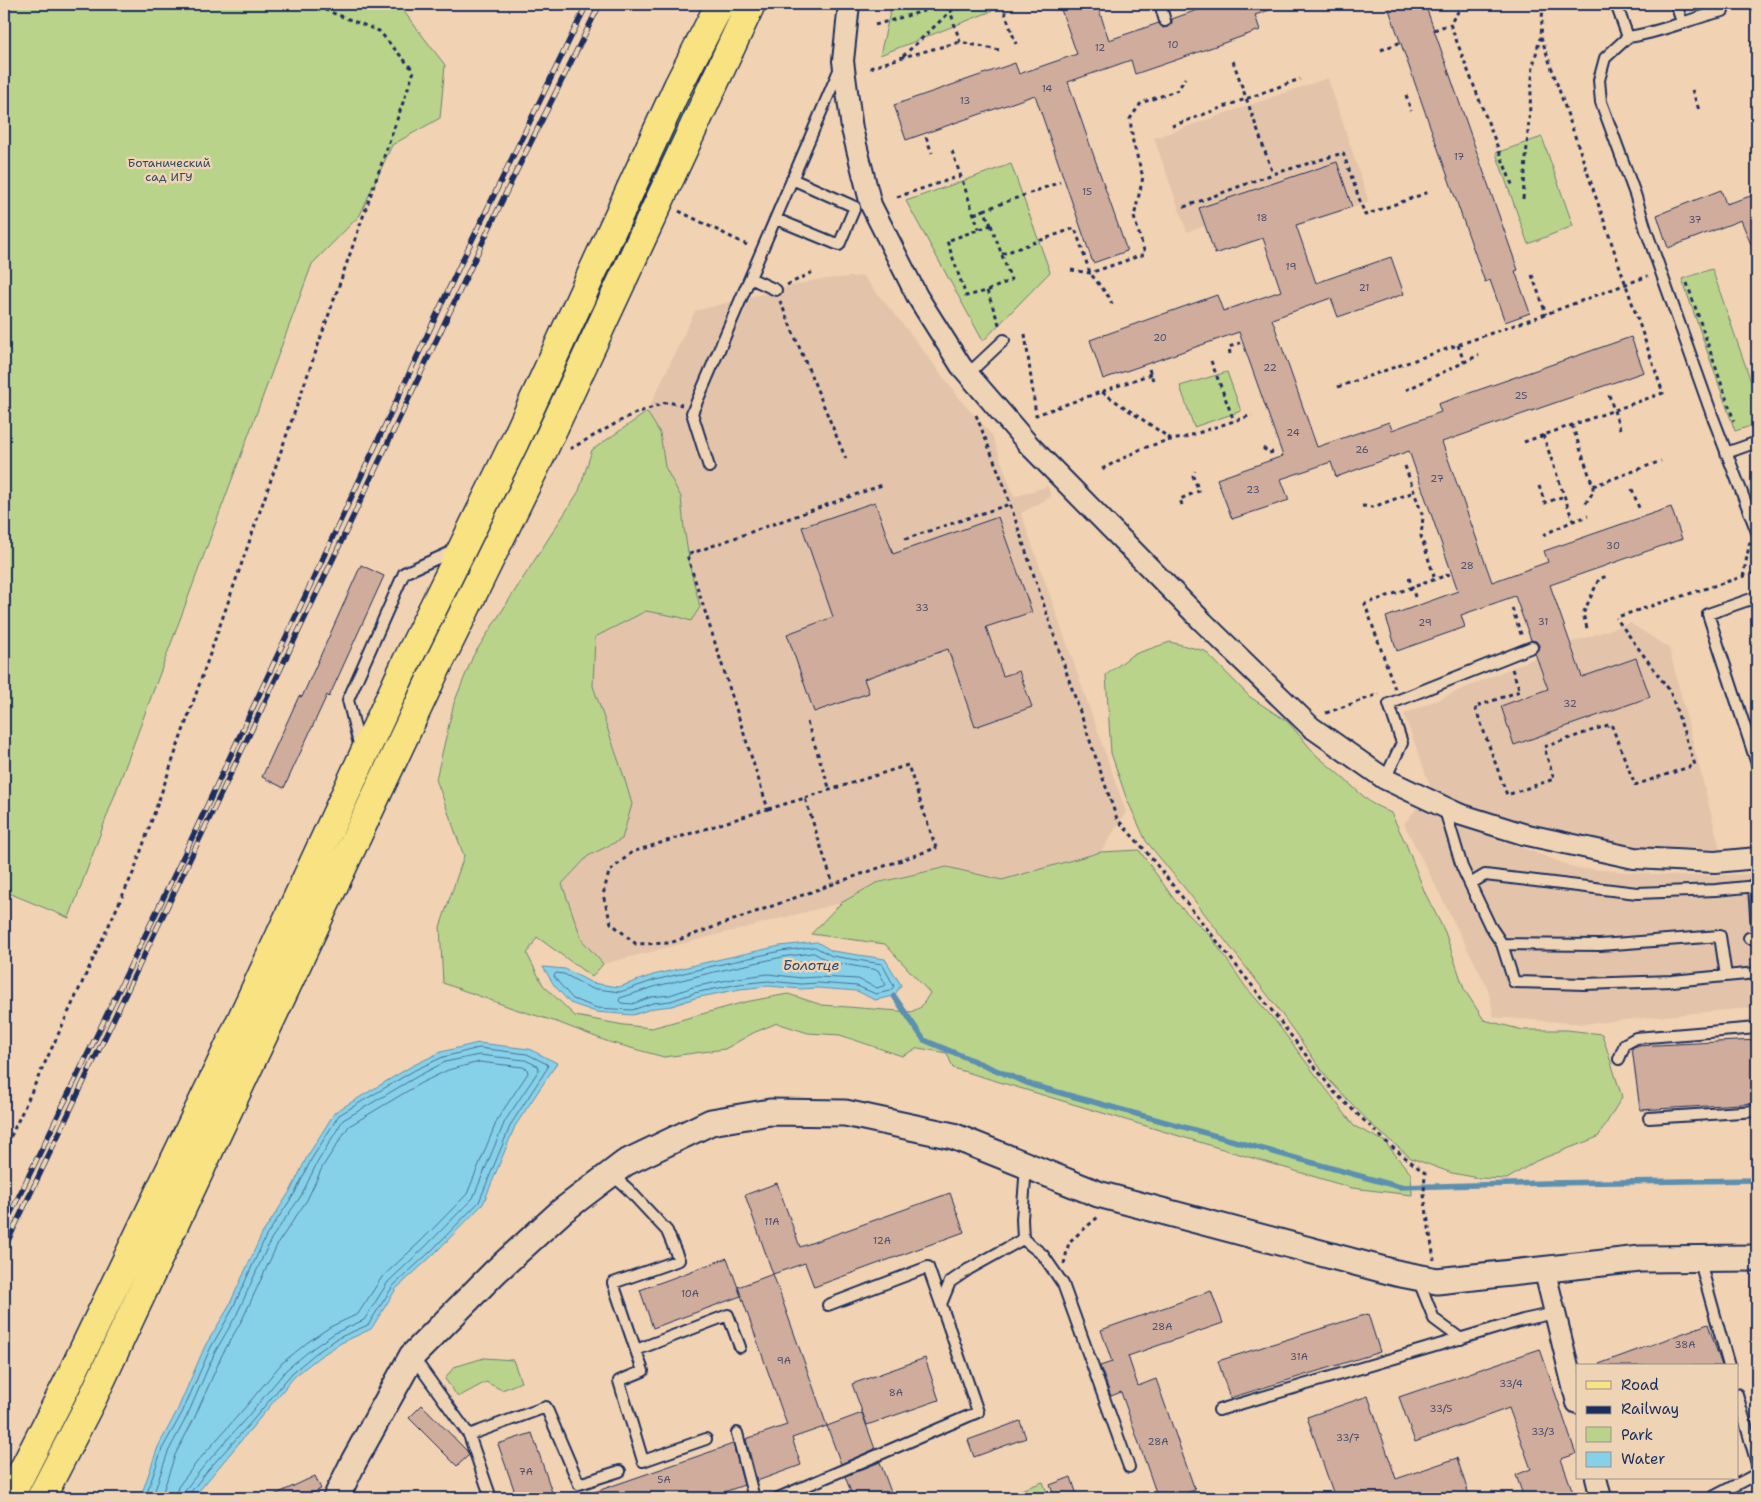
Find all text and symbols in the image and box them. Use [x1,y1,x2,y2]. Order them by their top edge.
house number: 10 [1168,38,1178,51]
house number: 12 [1095,41,1105,54]
house number: 14 [1042,82,1052,95]
house number: 13 [960,94,970,107]
house number: 17 [1454,150,1464,163]
park label: Ботанический сад ИГУ [127,155,211,185]
house number: 15 [1082,185,1092,198]
house number: 18 [1256,211,1268,224]
house number: 37 [1688,213,1702,226]
house number: 19 [1286,260,1296,273]
house number: 21 [1359,281,1369,294]
house number: 20 [1153,331,1167,344]
house number: 22 [1263,361,1277,374]
house number: 25 [1515,389,1527,402]
house number: 24 [1286,426,1300,439]
house number: 26 [1355,443,1369,456]
house number: 27 [1430,472,1444,485]
house number: 23 [1246,483,1260,496]
house number: 30 [1606,539,1620,552]
house number: 28 [1460,559,1474,572]
house number: 33 [915,601,929,614]
house number: 31 [1538,615,1548,628]
house number: 29 [1418,616,1432,629]
house number: 32 [1563,697,1577,710]
water label: Болотце [783,956,839,974]
house number: 11А [764,1215,780,1228]
house number: 12А [873,1234,891,1247]
house number: 10А [681,1287,699,1300]
house number: 28А [1152,1320,1172,1333]
house number: 38А [1675,1338,1695,1351]
house number: 31А [1290,1350,1308,1363]
house number: 9А [777,1354,791,1367]
legend [1576,1364,1738,1480]
text: Road [1621,1375,1659,1395]
house number: 33/4 [1499,1377,1523,1390]
house number: 8А [889,1386,903,1399]
text: Railway [1621,1399,1679,1419]
house number: 33/5 [1430,1402,1453,1415]
house number: 33/3 [1531,1425,1555,1438]
text: Park [1621,1425,1653,1445]
house number: 33/7 [1336,1431,1360,1444]
house number: 28А [1148,1435,1168,1448]
text: Water [1621,1449,1665,1469]
house number: 7А [519,1465,533,1478]
house number: 5А [657,1473,671,1486]

